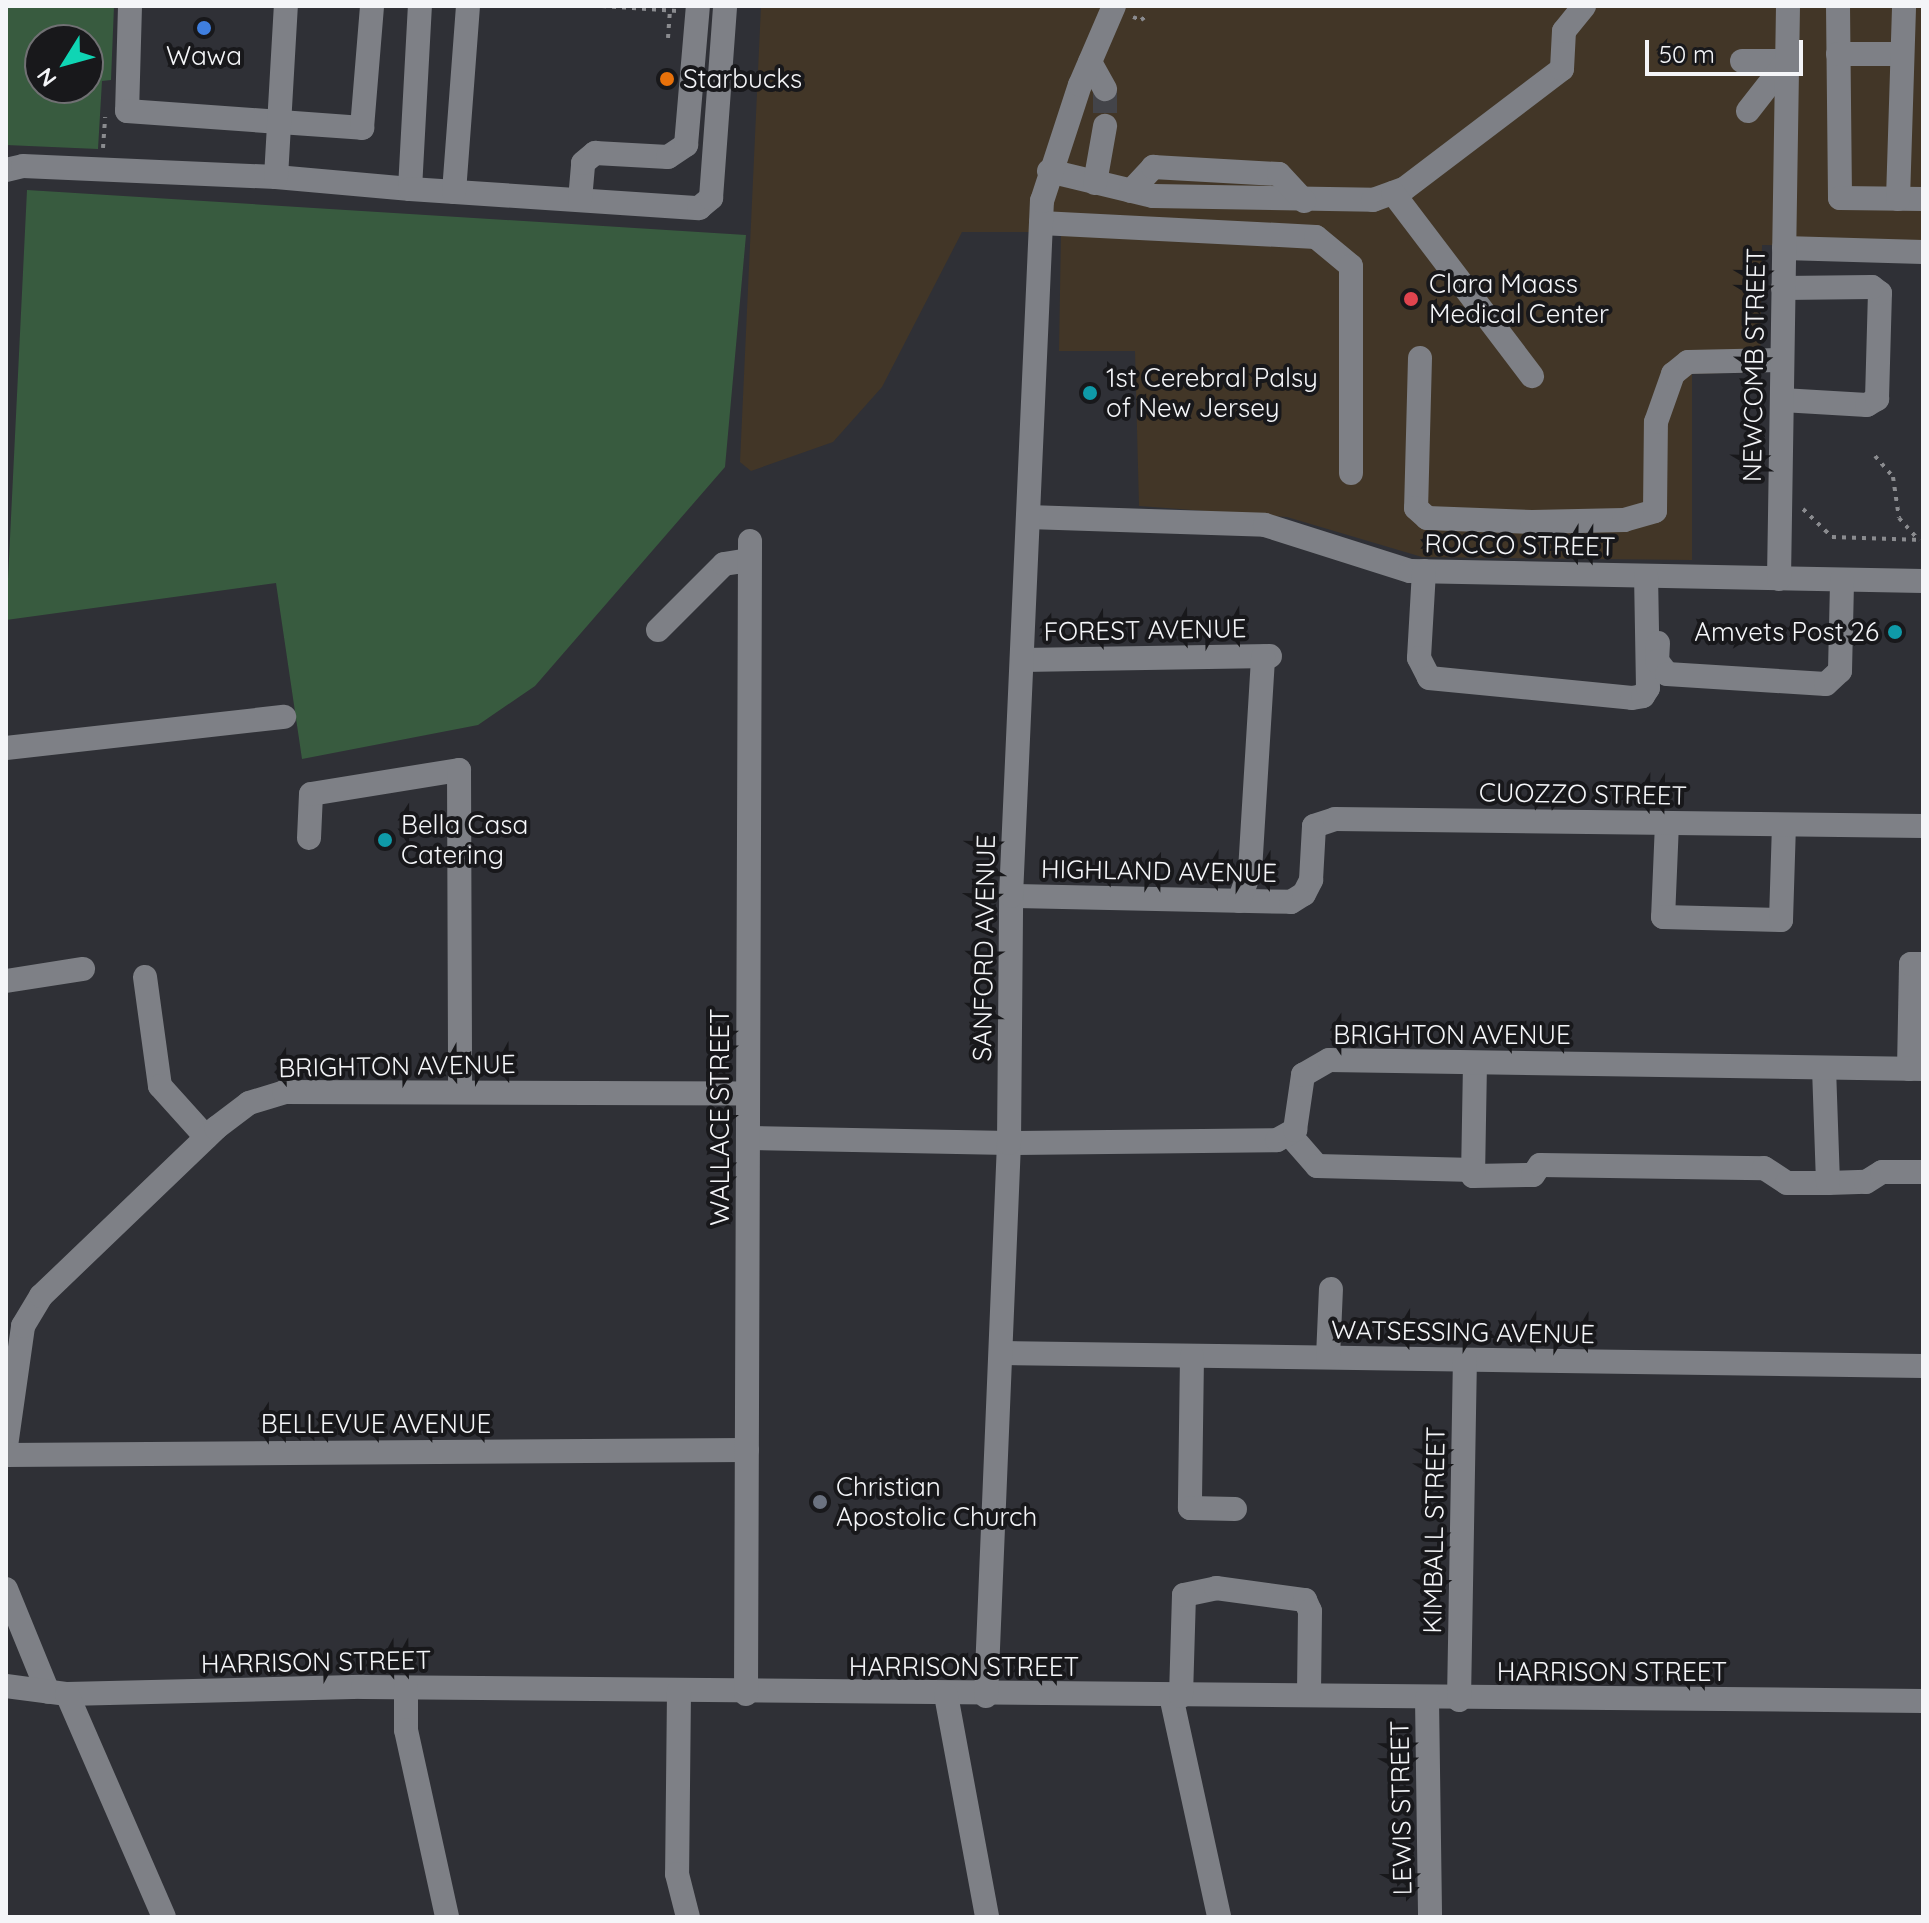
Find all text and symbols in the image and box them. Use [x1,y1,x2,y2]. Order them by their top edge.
marker: Wawa [195,19,213,37]
north arrow [24,24,104,104]
scale bar [1649,24,1807,74]
text: 50 m [1659,39,1715,69]
place label: Wawa [166,40,242,72]
text: N [30,62,62,92]
place label: Starbucks [683,63,802,95]
marker: Starbucks [658,70,676,88]
street label: NEWCOMB STREET [1736,248,1772,482]
place label: Clara Maass Medical Center [1429,268,1609,330]
marker: Clara Maass Medical Center [1400,288,1422,310]
place label: 1st Cerebral Palsy of New Jersey [1106,362,1318,424]
marker: 1st Cerebral Palsy of New Jersey [1081,384,1099,402]
street label: ROCCO STREET [1424,528,1616,562]
street label: FOREST AVENUE [1043,613,1247,647]
place label: Amvets Post 26 [1694,616,1879,648]
marker: Amvets Post 26 [1886,623,1904,641]
street label: CUOZZO STREET [1479,777,1687,811]
place label: Bella Casa Catering [401,809,528,870]
marker: Bella Casa Catering [376,831,394,849]
street label: SANFORD AVENUE [966,834,1002,1062]
street label: HIGHLAND AVENUE [1041,853,1277,889]
street label: WALLACE STREET [704,1008,736,1226]
street label: BRIGHTON AVENUE [1333,1019,1571,1051]
street label: BRIGHTON AVENUE [278,1048,516,1084]
street label: WATSESSING AVENUE [1331,1314,1595,1350]
street label: BELLEVUE AVENUE [261,1408,491,1440]
street label: KIMBALL STREET [1417,1426,1451,1634]
place label: Christian Apostolic Church [836,1471,1037,1532]
marker: Christian Apostolic Church [811,1493,829,1511]
street label: HARRISON STREET [201,1644,431,1680]
street label: HARRISON STREET [849,1651,1079,1683]
street label: HARRISON STREET [1497,1656,1727,1688]
street label: LEWIS STREET [1384,1720,1418,1896]

